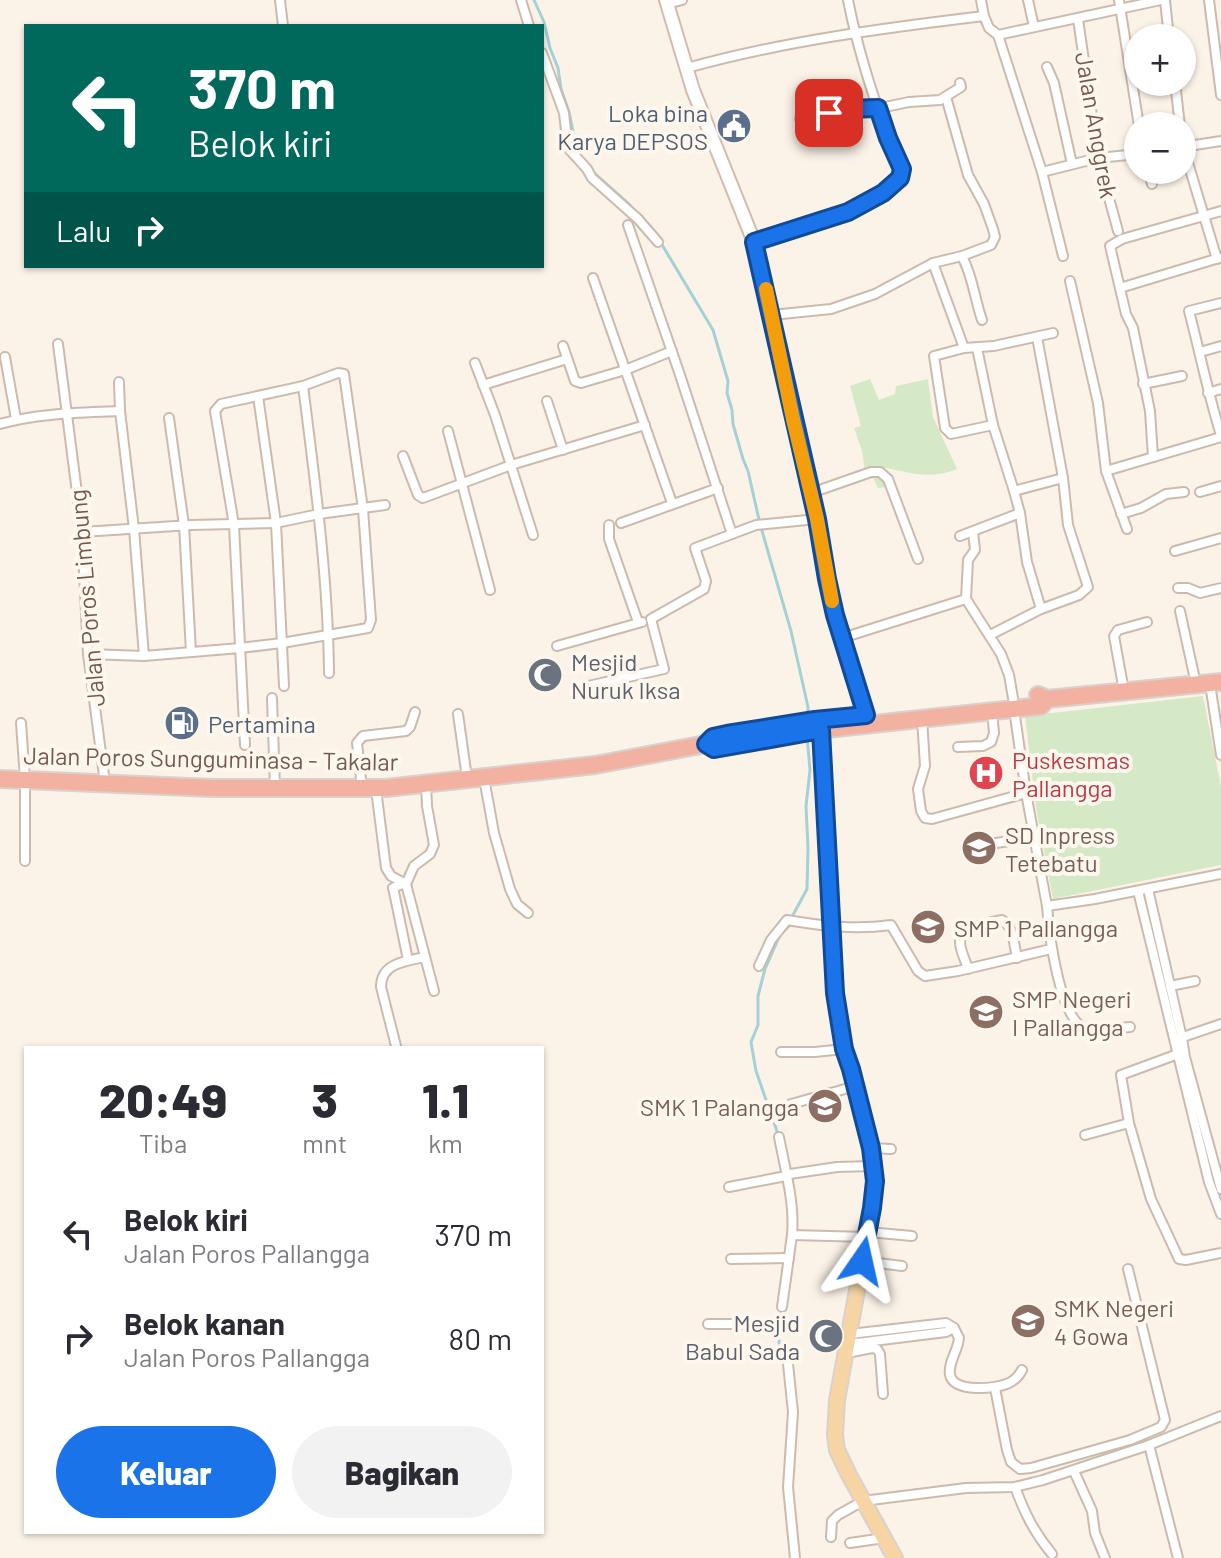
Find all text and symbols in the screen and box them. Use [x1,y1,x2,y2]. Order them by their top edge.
map controls [1124,24,1196,184]
button: + [1124,24,1196,96]
street label: Jalan Anggrek [1070,49,1124,201]
text: 370 m [188,53,336,120]
icon: left [56,56,160,160]
pin [795,79,863,147]
icon: arrive [807,91,851,135]
place label: Loka bina Karya DEPSOS [557,98,708,155]
public building icon: Loka bina Karya DEPSOS [715,107,753,145]
button: − [1124,112,1196,184]
text: Belok kiri [188,121,332,164]
icon: right [127,208,171,252]
text: Lalu [56,212,111,248]
street label: Jalan Poros Limbung [62,488,110,708]
place label: Mesjid Nuruk Iksa [571,647,680,704]
mosque icon: Mesjid Nuruk Iksa [526,656,564,694]
fuel station icon: Pertamina [163,704,201,742]
place label: Pertamina [208,709,316,738]
street label: Jalan Poros Sungguminasa - Takalar [23,740,399,776]
place label: Puskesmas Pallangga [1012,745,1130,802]
hospital icon: Puskesmas Pallangga [967,754,1005,792]
place label: SD Inpress Tetebatu [1005,820,1115,877]
school or university icon: SD Inpress Tetebatu [960,829,998,867]
school or university icon: SMP 1 Pallangga [909,908,947,946]
place label: SMP 1 Pallangga [954,913,1118,942]
place label: SMP Negeri I Pallangga [1012,984,1132,1041]
school or university icon: SMP Negeri I Pallangga [967,993,1005,1031]
text: 20:49 [99,1070,227,1128]
text: 3 [311,1070,338,1128]
text: 1.1 [422,1070,469,1128]
school or university icon: SMK 1 Palangga [806,1087,844,1125]
place label: SMK 1 Palangga [640,1092,799,1121]
text: Tiba [139,1127,187,1158]
text: mnt [302,1127,347,1158]
text: km [428,1127,463,1158]
text: Belok kiri [124,1201,248,1237]
icon: left [56,1212,100,1256]
text: 370 m [435,1216,512,1252]
position arrow [820,1219,904,1303]
text: Jalan Poros Pallangga [124,1237,370,1268]
place label: SMK Negeri 4 Gowa [1054,1293,1174,1350]
school or university icon: SMK Negeri 4 Gowa [1009,1302,1047,1340]
text: Belok kanan [124,1305,285,1341]
place label: Mesjid Babul Sada [685,1308,800,1365]
icon: right [56,1316,100,1360]
mosque icon: Mesjid Babul Sada [807,1317,845,1355]
text: 80 m [449,1320,512,1356]
text: Jalan Poros Pallangga [124,1341,370,1372]
button: Keluar [56,1426,276,1518]
button: Bagikan [292,1426,512,1518]

